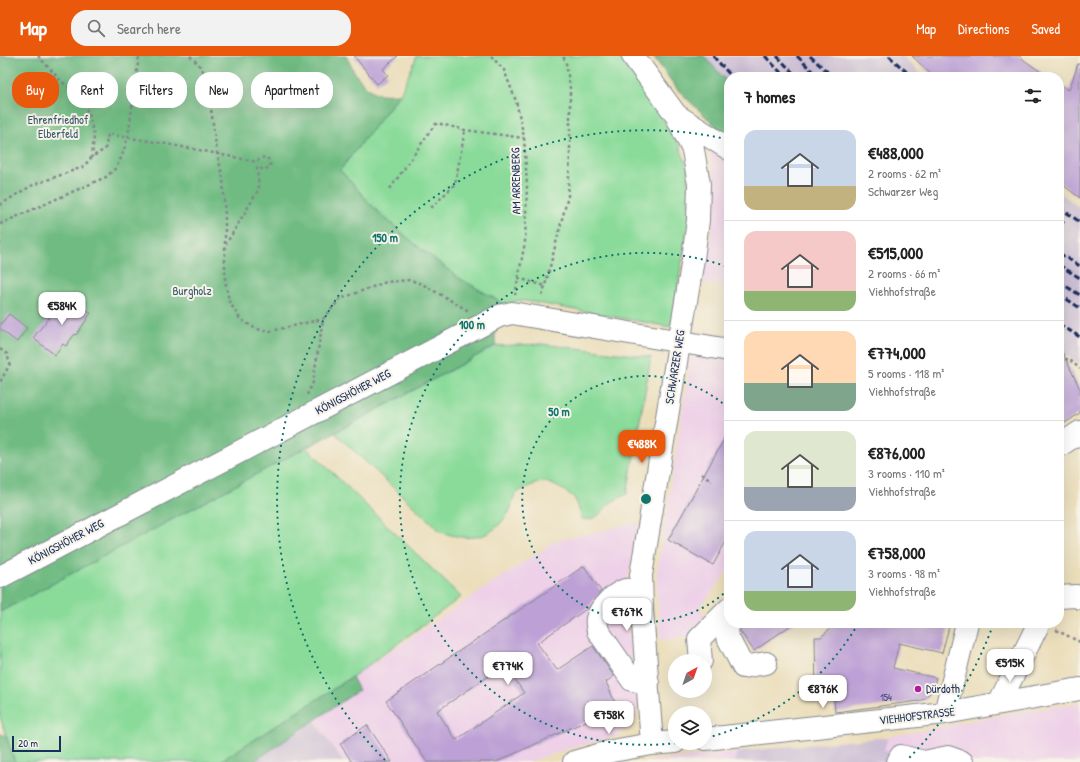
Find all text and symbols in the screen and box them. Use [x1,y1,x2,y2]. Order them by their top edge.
search box [71,10,351,46]
text: Map [20,15,47,41]
icon: search [85,17,107,39]
text: Search here [117,18,181,39]
text: Map [916,19,936,38]
text: Directions [958,19,1009,38]
text: Saved [1031,19,1060,38]
chip: Buy [12,72,59,108]
chip: Rent [67,72,118,108]
chip: Filters [126,72,187,108]
chip: New [195,72,243,108]
chip: Apartment [251,72,333,108]
text: 7 homes [744,85,795,108]
icon: filters [1022,85,1044,107]
park label: Ehrenfriedhof Elberfeld [28,111,89,142]
text: €488,000 [868,141,924,164]
icon: home [776,146,824,194]
street label: AM ARRENBERG [506,147,525,215]
text: 2 rooms · 62 m² [868,164,941,182]
text: Schwarzer Weg [868,182,938,200]
text: 150 m [372,229,398,246]
text: €515,000 [868,241,923,264]
icon: home [776,247,824,295]
text: 2 rooms · 66 m² [868,264,940,282]
park label: Burgholz [172,282,212,299]
text: Viehhofstraße [868,282,936,300]
pin: €584K [34,292,90,326]
text: €584K [47,296,77,314]
text: 100 m [459,316,485,333]
street label: SCHWARZER WEG [660,329,689,405]
text: €774,000 [868,341,926,364]
icon: home [776,347,824,395]
street label: KÖNIGSHÖHER WEG [312,364,394,419]
text: 5 rooms · 118 m² [868,364,944,382]
text: Viehhofstraße [868,382,936,400]
text: 50 m [548,403,570,420]
pin: €488K [614,430,670,464]
text: €488K [627,434,657,452]
text: €876,000 [868,441,925,464]
icon: home [776,447,824,495]
text: 3 rooms · 110 m² [868,464,945,482]
text: Viehhofstraße [868,482,936,500]
centre of rings [639,492,653,506]
street label: KÖNIGSHÖHER WEG [25,514,107,569]
text: €758,000 [868,541,925,564]
icon: home [776,547,824,595]
text: 3 rooms · 98 m² [868,564,940,582]
text: Viehhofstraße [868,582,936,600]
pin: €767K [599,598,655,632]
text: €767K [611,602,643,620]
pin: €515K [982,649,1038,683]
pin: €774K [480,652,536,686]
text: €515K [996,653,1024,671]
north arrow [668,654,712,698]
map controls [668,654,712,750]
text: €774K [493,656,523,674]
pin: €876K [795,675,851,709]
text: €876K [808,679,838,697]
place label: Dürdoth [926,680,960,697]
marker: Dürdoth [913,684,923,694]
house number: 154 [880,691,892,704]
pin: €758K [581,701,637,735]
street label: VIEHHOFSTRASSE [878,702,956,729]
text: €758K [594,705,624,723]
button: layers [668,706,712,750]
scale bar [12,734,61,753]
text: 20 m [18,736,38,750]

